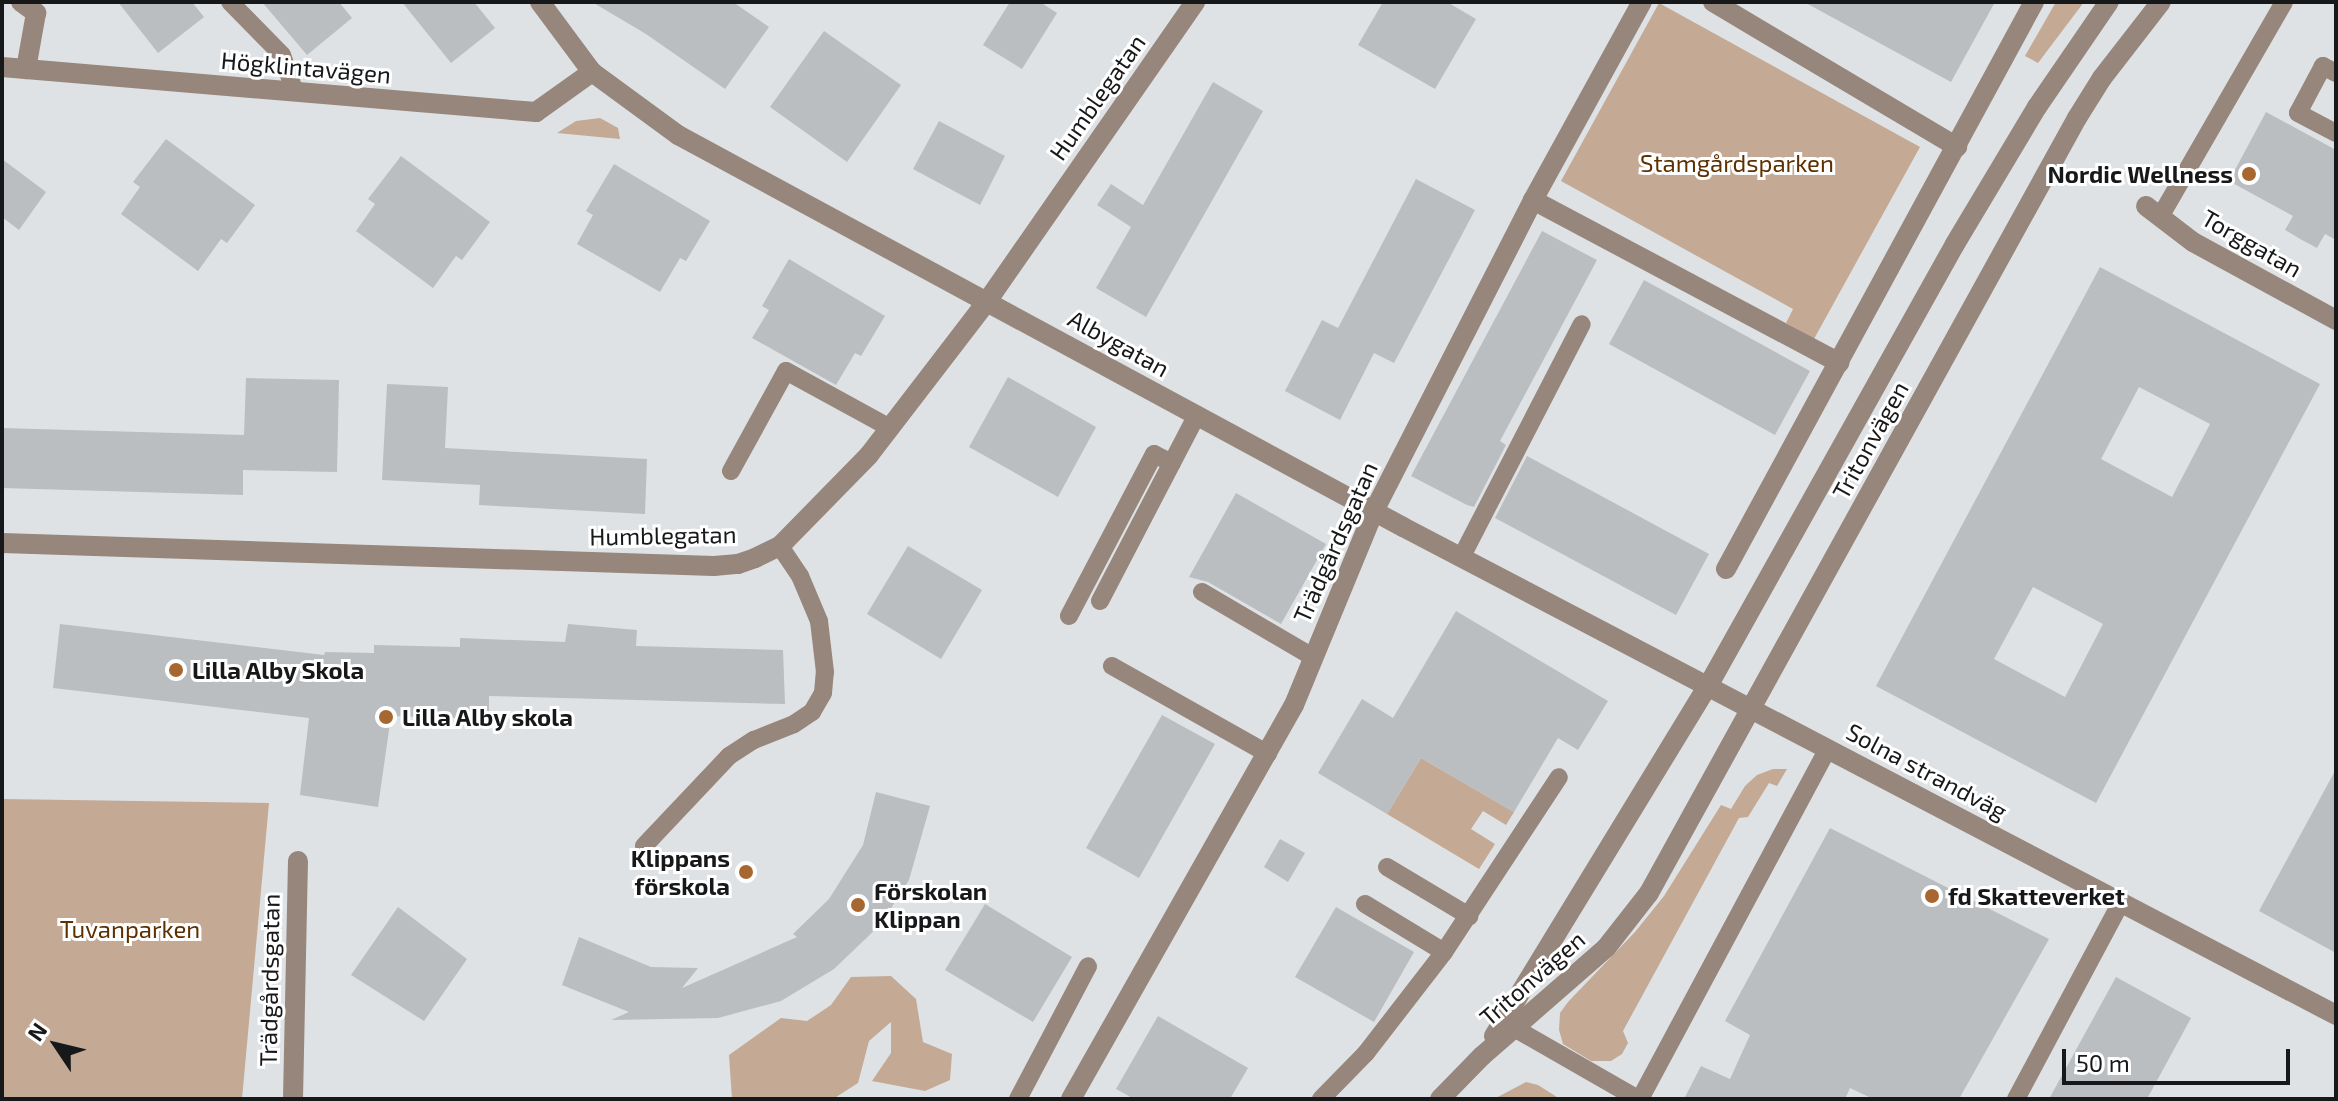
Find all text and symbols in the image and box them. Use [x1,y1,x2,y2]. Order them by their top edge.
street label: Humblegatan [1043,28,1151,166]
street label: Högklintavägen [220,45,392,89]
park label: Stamgårdsparken [1640,149,1834,177]
place label: Nordic Wellness [2047,160,2233,188]
marker: Nordic Wellness [2240,165,2258,183]
street label: Torggatan [2197,203,2307,283]
street label: Albygatan [1064,304,1174,382]
street label: Tritonvägen [1826,376,1914,504]
street label: Trädgårdsgatan [1287,457,1383,627]
street label: Humblegatan [589,519,737,551]
place label: Lilla Alby Skola [192,656,365,684]
marker: Lilla Alby Skola [167,661,185,679]
place label: Lilla Alby skola [402,703,574,731]
marker: Lilla Alby skola [377,708,395,726]
street label: Solna strandväg [1842,717,2012,825]
place label: Klippans förskola [631,844,730,900]
marker: Klippans förskola [737,863,755,881]
place label: Förskolan Klippan [874,877,987,933]
place label: fd Skatteverket [1948,882,2125,910]
marker: fd Skatteverket [1923,887,1941,905]
street label: Trädgårdsgatan [253,893,285,1067]
marker: Förskolan Klippan [849,896,867,914]
park label: Tuvanparken [60,915,200,943]
street label: Tritonvägen [1474,925,1590,1031]
north arrow [16,1005,96,1085]
text: N [21,1017,52,1045]
scale bar [2066,1033,2294,1083]
text: 50 m [2076,1048,2130,1077]

